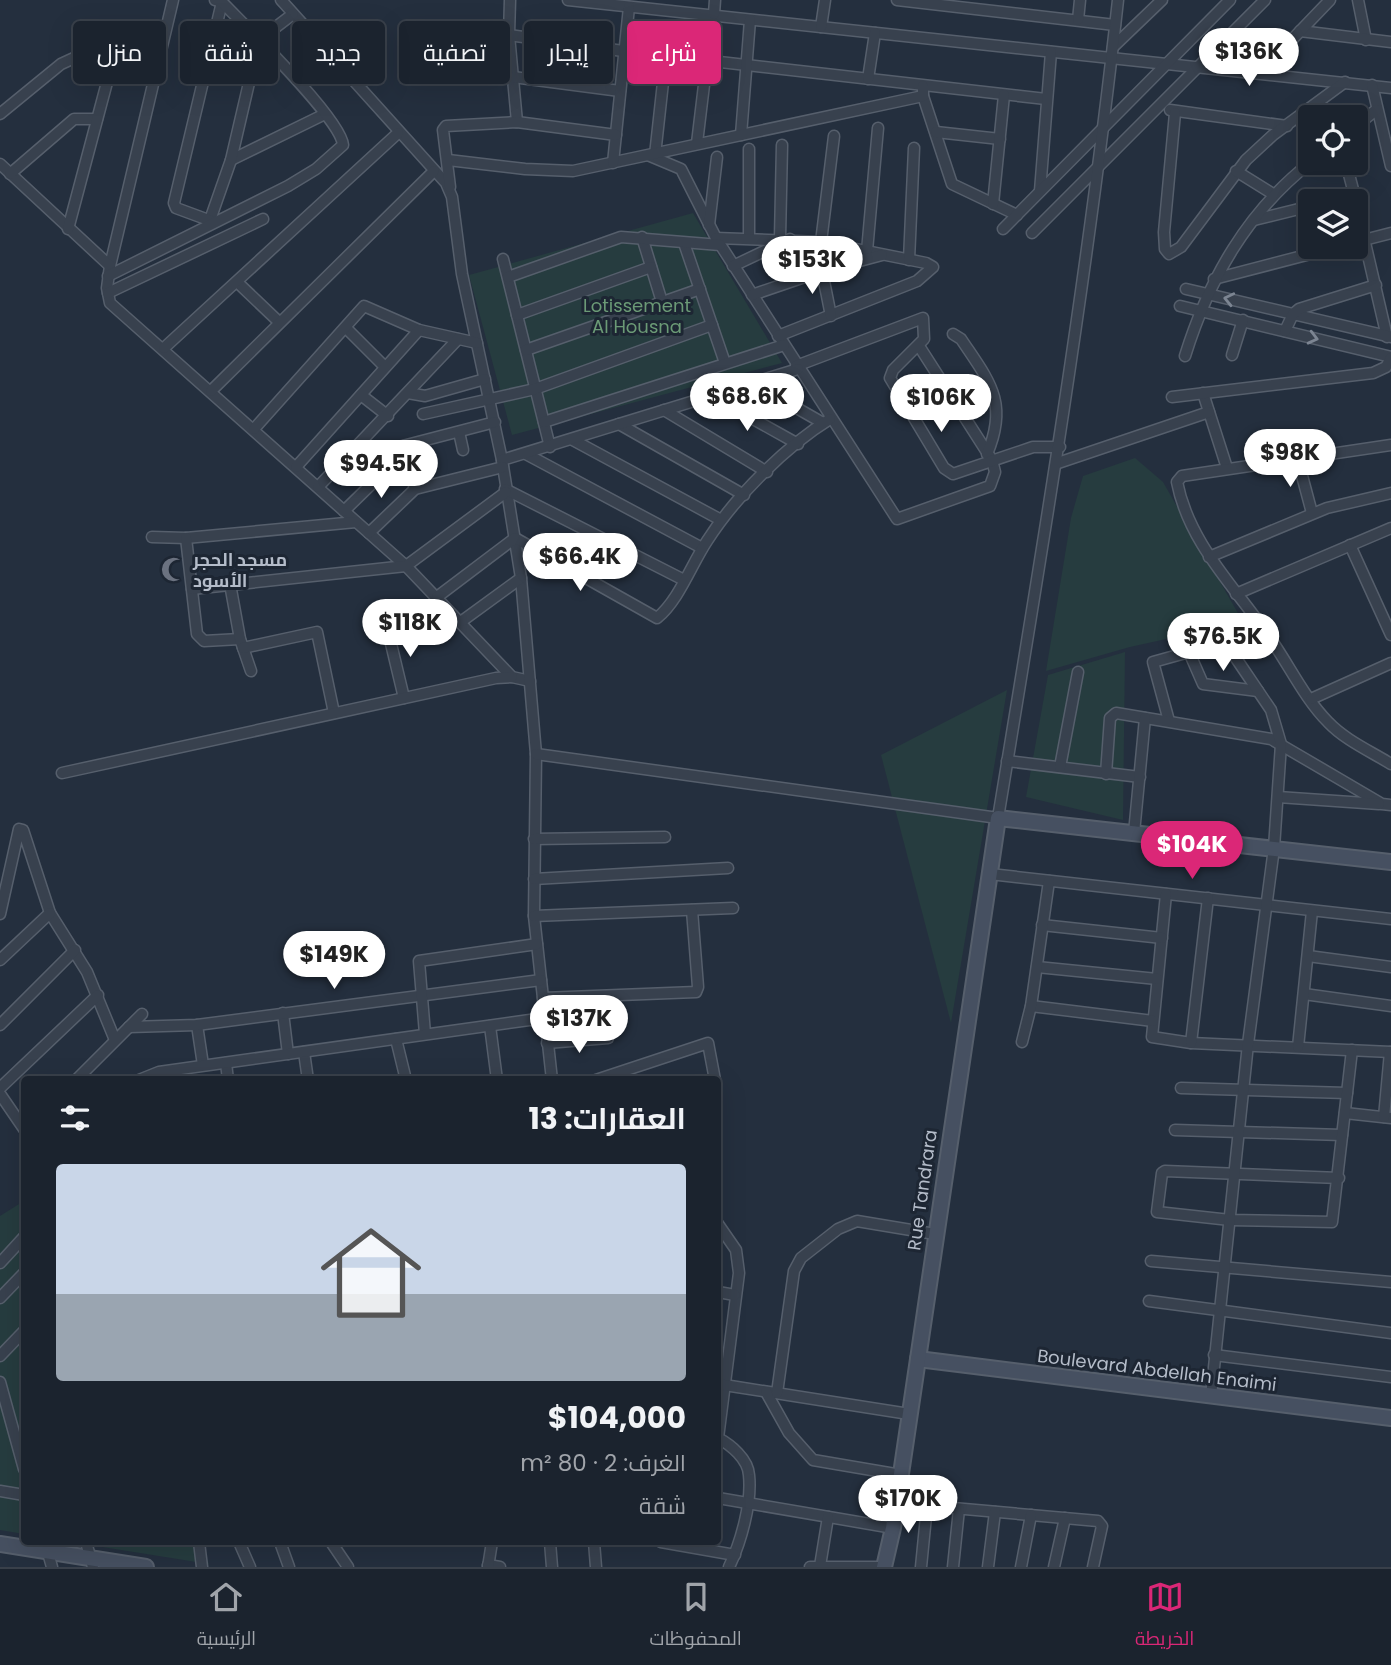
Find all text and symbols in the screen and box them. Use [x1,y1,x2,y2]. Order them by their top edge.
chip: منزل [73,21,166,84]
chip: شقة [180,21,278,84]
chip: جديد [292,21,385,84]
chip: تصفية [399,21,510,84]
chip: إيجار [524,21,613,84]
chip: شراء [627,21,721,84]
pin: $136K [1200,28,1298,88]
text: $136K [1215,35,1283,67]
map controls [1298,105,1368,259]
button: locate [1298,105,1368,175]
button: layers [1298,189,1368,259]
pin: $153K [763,236,861,296]
text: $153K [778,243,846,275]
park label: Lotissement Al Housna [583,293,691,339]
one-way arrow [1223,293,1235,308]
one-way arrow [1307,330,1319,345]
pin: $68.6K [690,374,804,433]
pin: $106K [892,374,990,434]
text: $68.6K [706,380,788,412]
text: $106K [906,381,976,413]
pin: $98K [1249,430,1331,489]
text: $98K [1260,436,1320,468]
pin: $94.5K [324,440,438,500]
text: $94.5K [340,447,422,479]
pin: $66.4K [523,534,637,593]
text: $66.4K [539,540,621,572]
place label: مسجد الحجر الأسود [192,547,287,593]
mosque icon: مسجد الحجر الأسود [159,555,187,583]
pin: $118K [361,600,459,659]
text: $118K [378,606,442,638]
pin: $76.5K [1166,614,1280,673]
text: $76.5K [1183,620,1263,652]
pin: $104K [1143,822,1241,881]
text: $104K [1157,828,1227,860]
pin: $149K [285,932,383,991]
text: $149K [299,938,369,970]
pin: $137K [530,996,628,1055]
text: $137K [546,1002,612,1034]
text: العقارات: 13 [528,1097,686,1140]
icon: filters [56,1099,94,1137]
street label: Rue Tandrara [901,1128,943,1252]
icon: home [308,1210,434,1336]
street label: Boulevard Abdellah Enaimi [1036,1343,1278,1397]
text: $104,000 [548,1396,686,1439]
text: الغرف: 2 · 80 m² [520,1447,686,1479]
pin: $170K [859,1476,957,1535]
text: $170K [874,1482,942,1514]
text: شقة [639,1490,686,1522]
tab: الرئيسية [197,1578,256,1656]
tab: المحفوظات [649,1578,742,1656]
tab: الخريطة [1135,1578,1194,1656]

